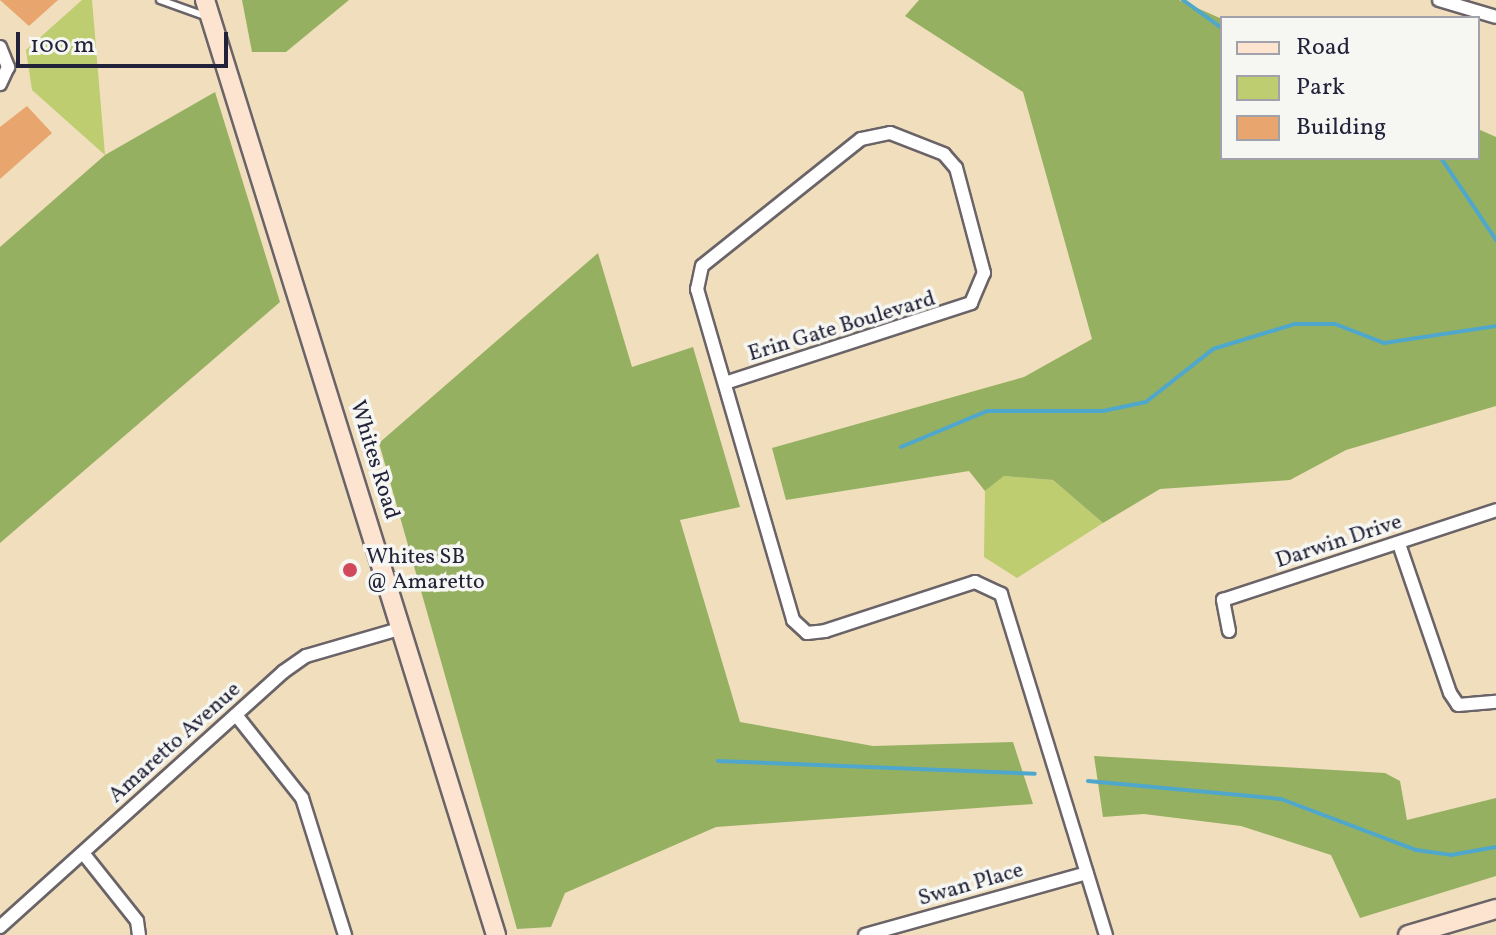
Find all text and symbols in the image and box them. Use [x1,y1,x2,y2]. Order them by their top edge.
scale bar [20,16,232,66]
legend [1220,16,1480,160]
text: 100 m [30,29,95,63]
text: Road [1296,31,1350,65]
text: Park [1296,71,1345,105]
text: Building [1296,111,1386,145]
street label: Erin Gate Boulevard [745,286,939,368]
street label: Whites Road [343,397,405,523]
street label: Darwin Drive [1273,509,1405,575]
place label: Whites SB @ Amaretto [366,544,485,596]
marker: Whites SB @ Amaretto [341,561,359,579]
street label: Amaretto Avenue [104,677,246,809]
street label: Swan Place [915,857,1027,913]

